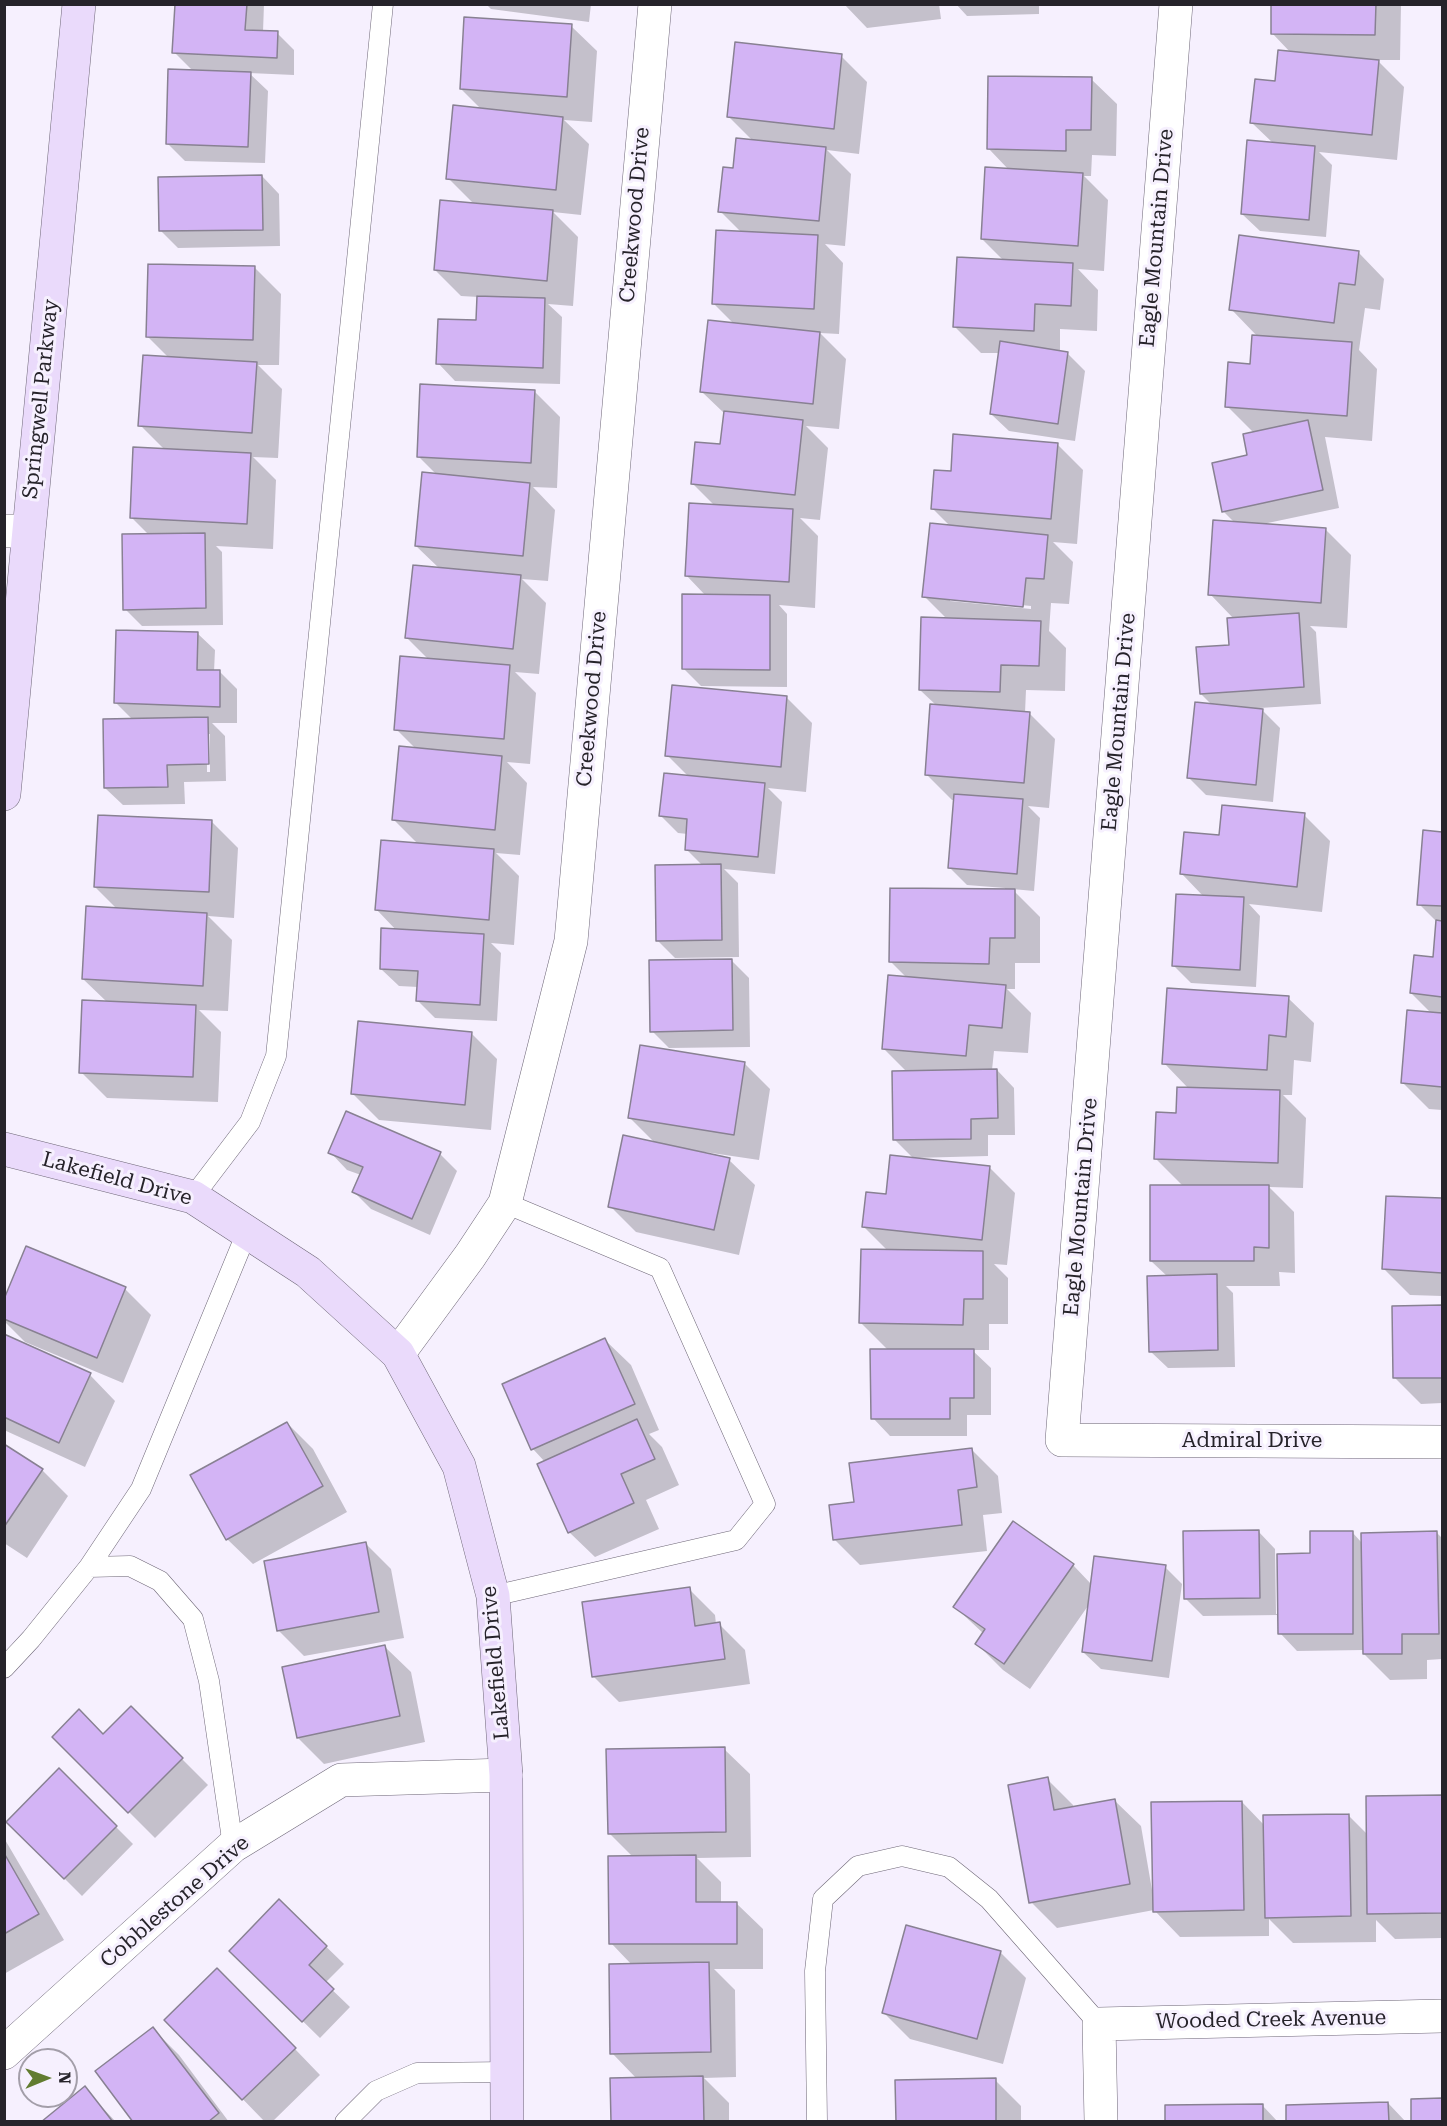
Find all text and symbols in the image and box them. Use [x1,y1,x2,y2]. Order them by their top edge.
street label: Creekwood Drive [615,126,655,304]
street label: Eagle Mountain Drive [1135,128,1179,348]
street label: Springwell Parkway [18,298,64,500]
street label: Creekwood Drive [572,610,612,788]
street label: Eagle Mountain Drive [1097,612,1141,832]
street label: Eagle Mountain Drive [1059,1097,1103,1317]
street label: Lakefield Drive [39,1147,195,1211]
street label: Admiral Drive [1182,1428,1322,1454]
street label: Lakefield Drive [477,1585,515,1741]
street label: Cobblestone Drive [95,1831,255,1973]
street label: Wooded Creek Avenue [1156,2005,1386,2035]
north arrow [18,2048,78,2108]
text: N [55,2071,74,2084]

